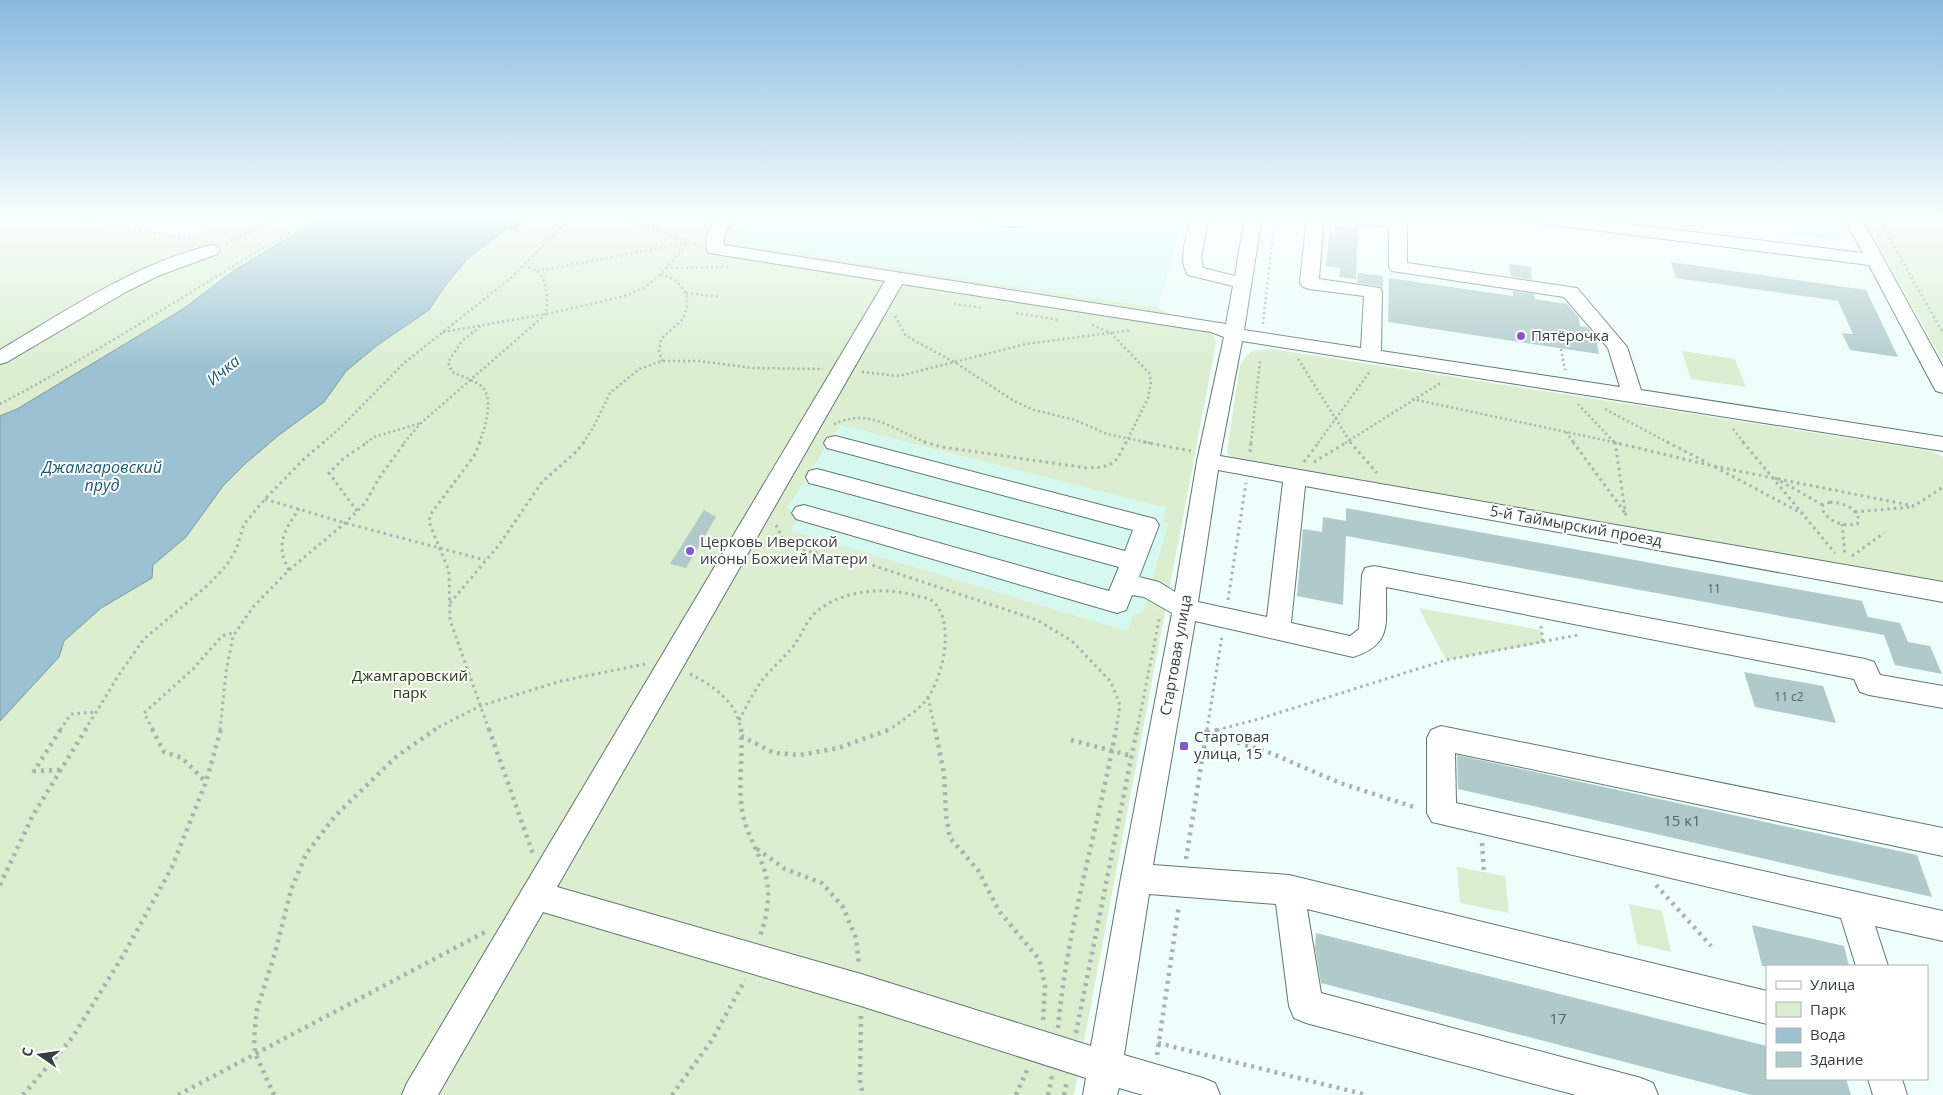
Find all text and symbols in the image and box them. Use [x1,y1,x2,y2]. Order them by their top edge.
place label: Пятёрочка [1531,325,1609,345]
marker: Пятёрочка [1515,330,1527,342]
water label: Ичка [202,350,244,390]
water label: Джамгаровский пруд [40,456,162,496]
street label: 5-й Таймырский проезд [1489,500,1664,550]
place label: Церковь Иверской иконы Божией Матери [700,531,868,568]
marker: Церковь Иверской иконы Божией Матери [684,545,696,557]
house number: 11 [1707,580,1721,597]
street label: Стартовая улица [1155,593,1196,717]
park label: Джамгаровский парк [352,665,468,702]
house number: 11 с2 [1774,688,1804,705]
place label: Стартовая улица, 15 [1194,726,1269,763]
marker: Стартовая улица, 15 [1178,740,1190,752]
house number: 15 к1 [1663,810,1701,830]
legend [1766,965,1928,1080]
text: Улица [1810,974,1855,994]
text: Парк [1810,999,1846,1019]
house number: 17 [1549,1008,1567,1028]
text: Вода [1810,1024,1846,1044]
north arrow [15,1030,65,1080]
text: С [17,1045,37,1058]
text: Здание [1810,1049,1863,1069]

